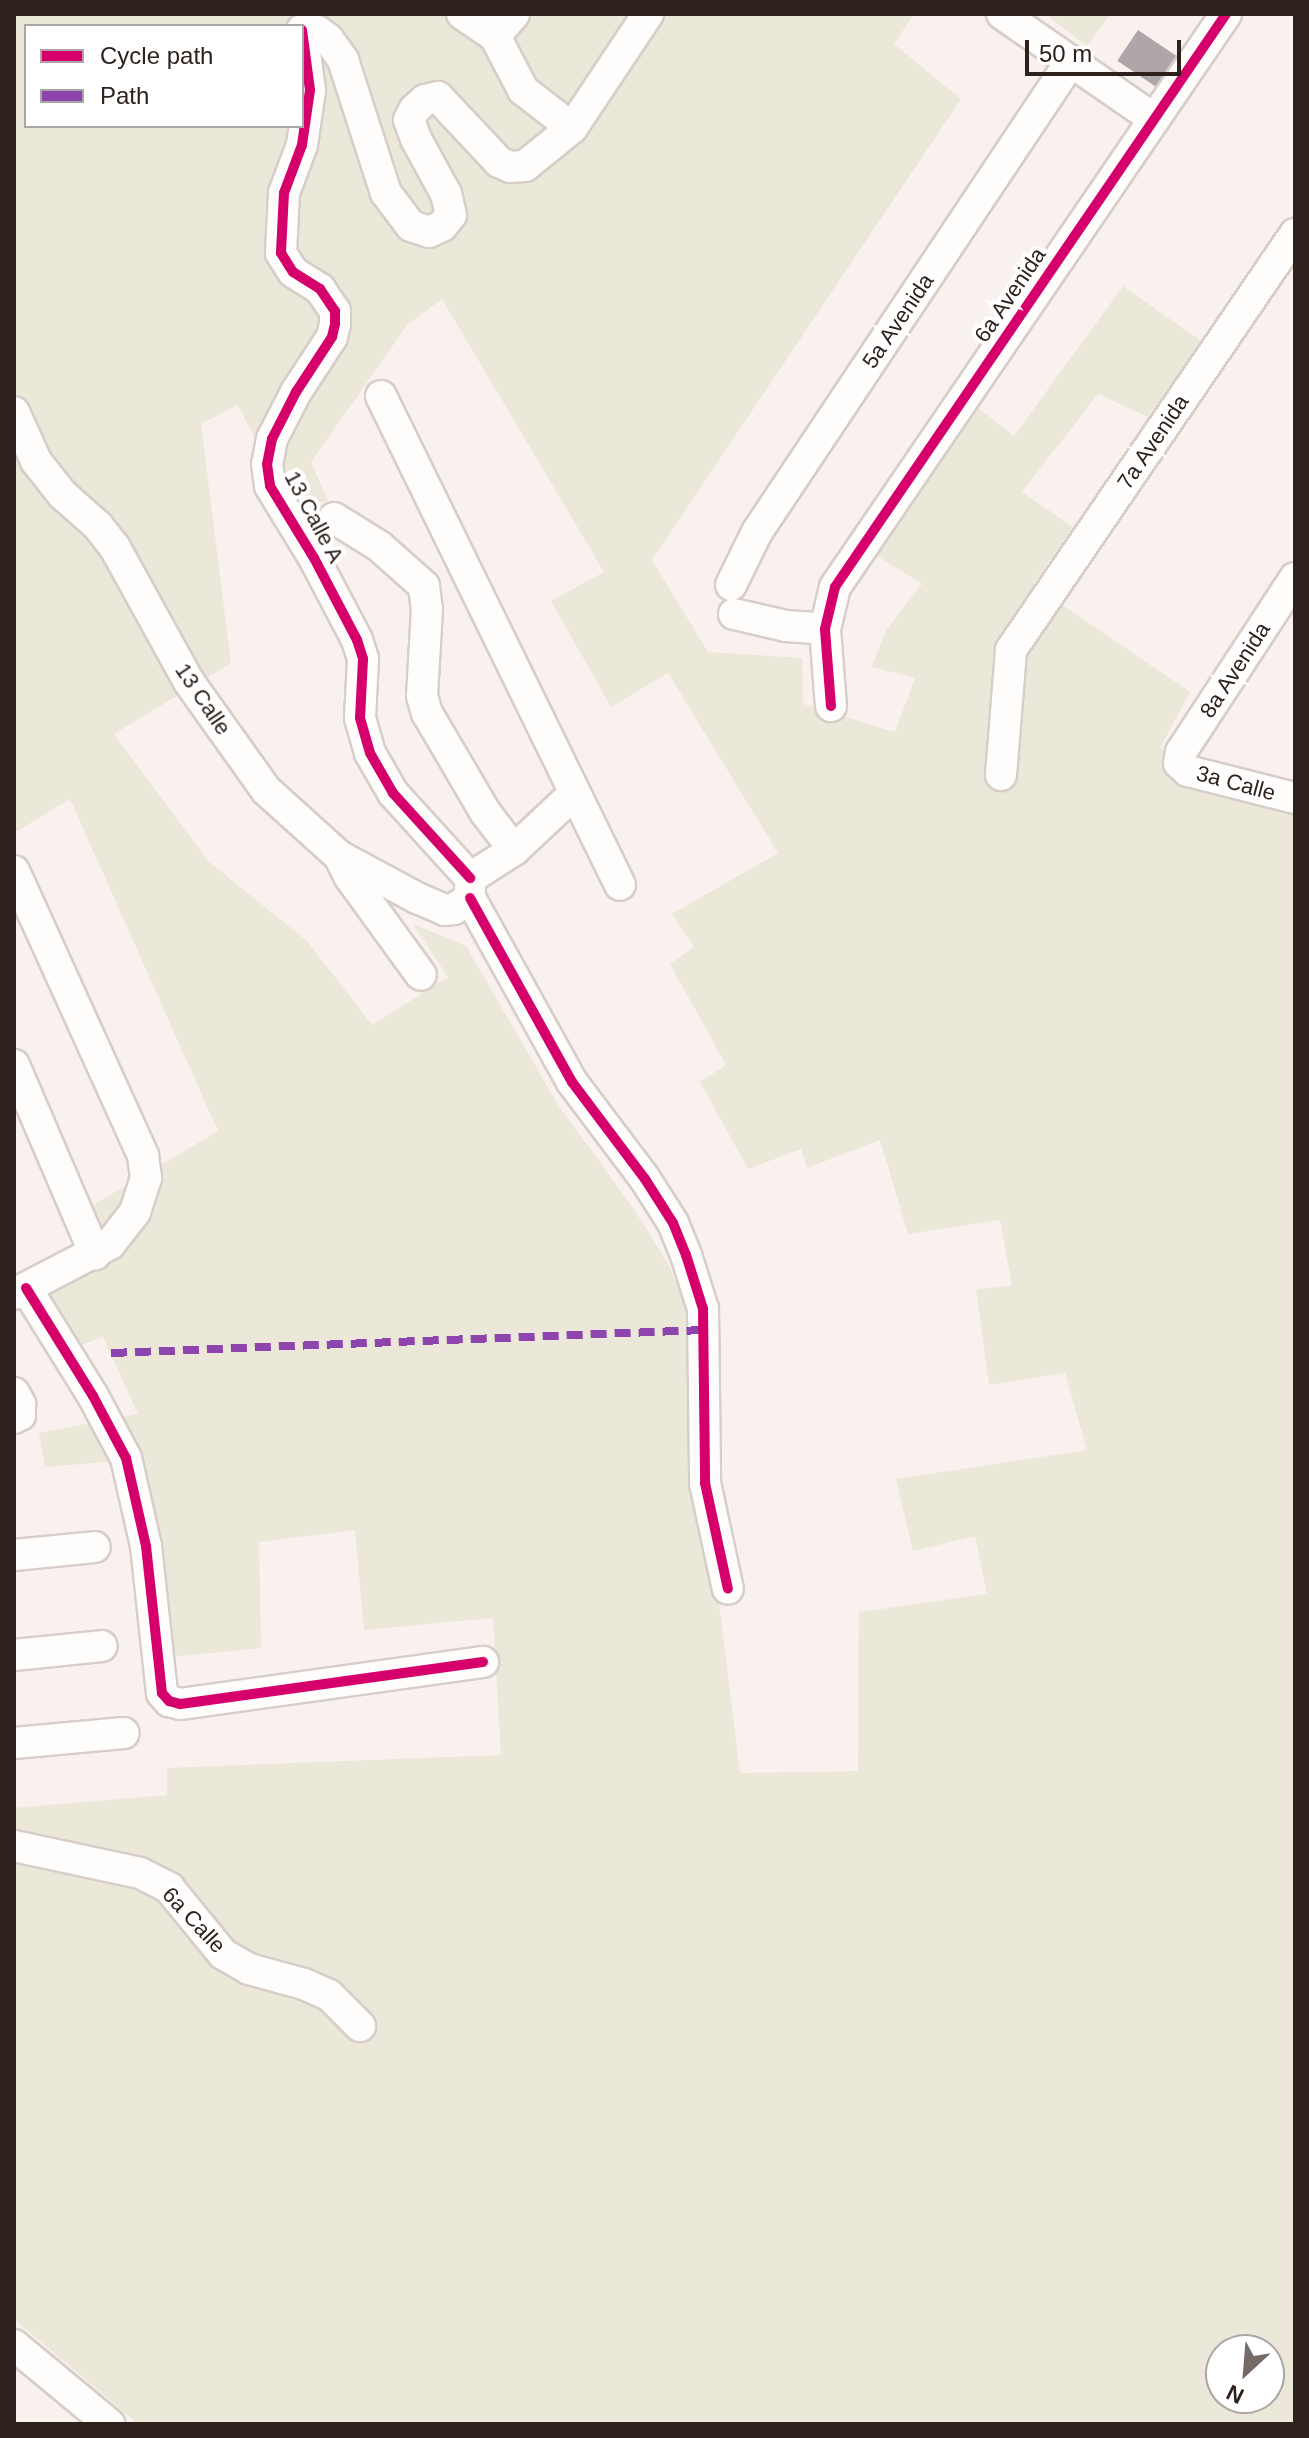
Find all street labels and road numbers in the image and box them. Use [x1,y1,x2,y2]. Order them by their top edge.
street label: 6a Avenida [968,242,1052,348]
street label: 5a Avenida [856,268,940,374]
street label: 7a Avenida [1111,389,1195,495]
street label: 13 Calle A [279,466,349,568]
street label: 8a Avenida [1194,617,1276,723]
street label: 13 Calle [169,658,237,740]
street label: 3a Calle [1194,760,1278,806]
street label: 6a Calle [157,1881,231,1959]

